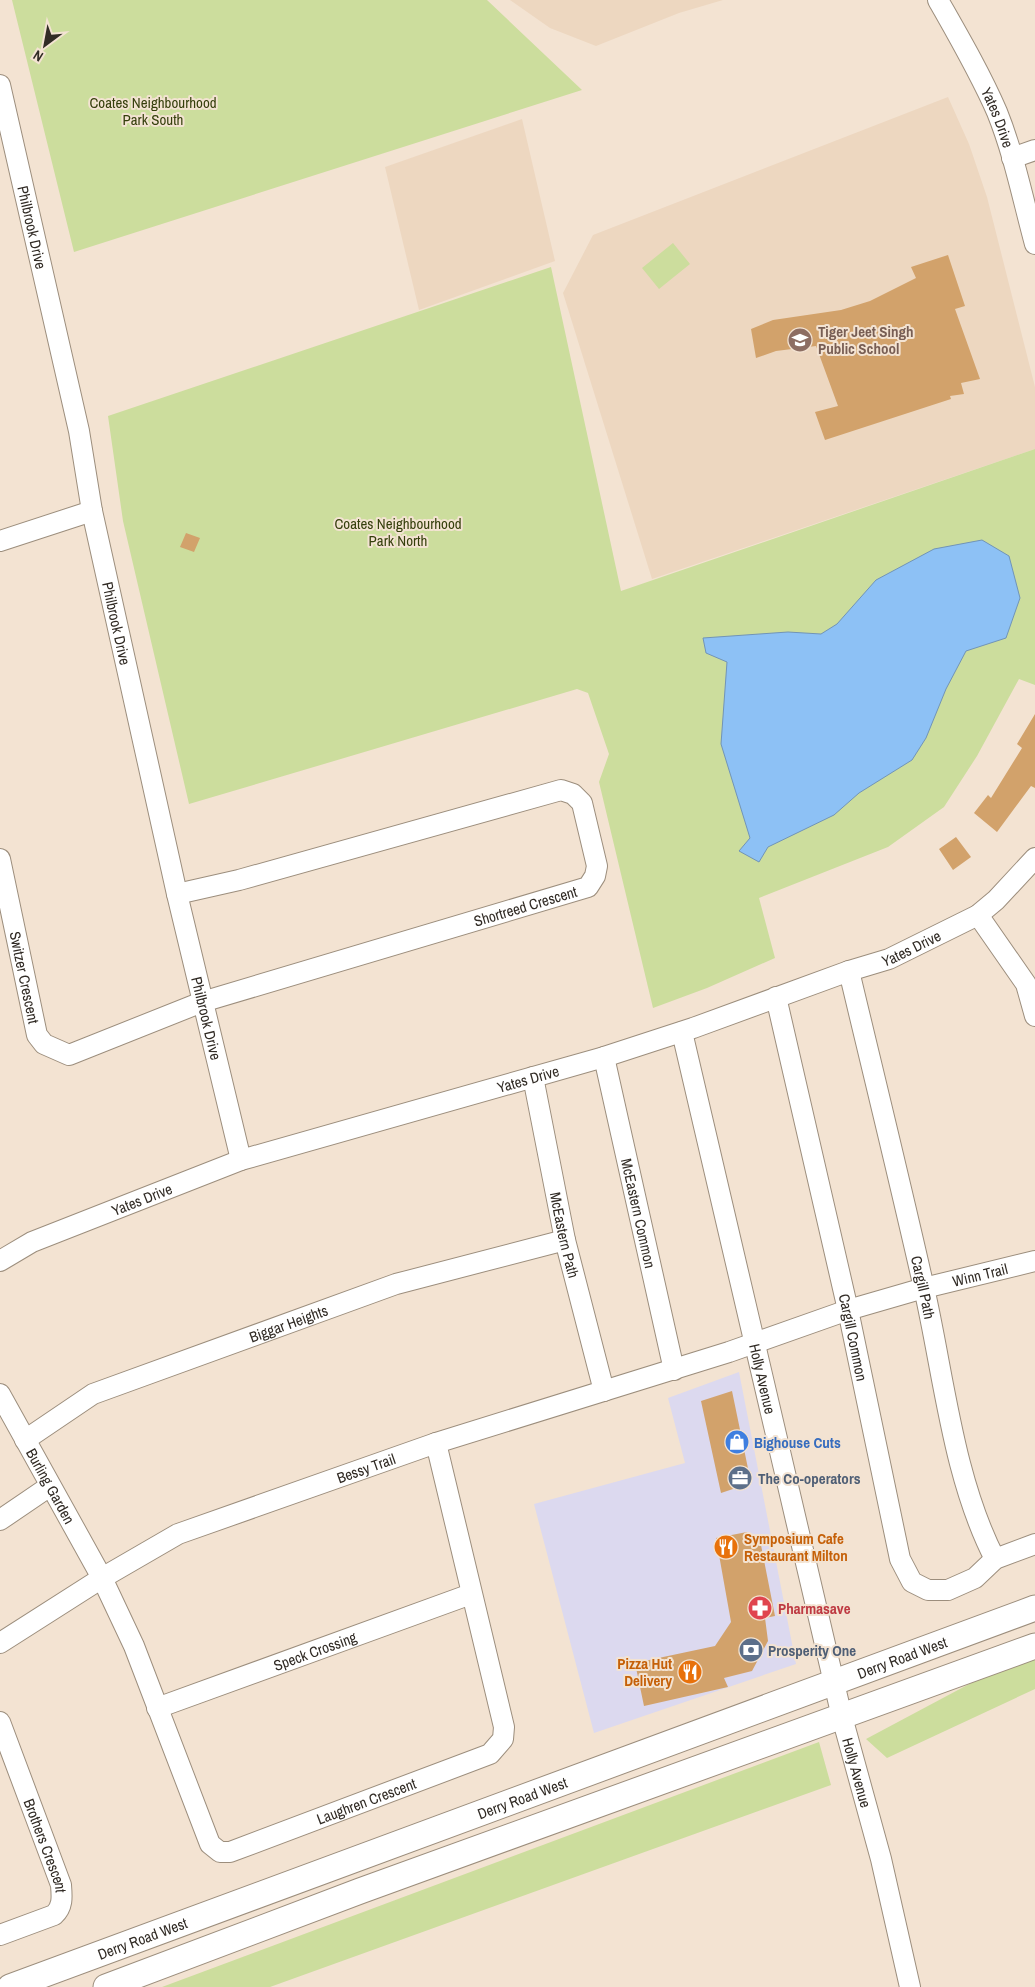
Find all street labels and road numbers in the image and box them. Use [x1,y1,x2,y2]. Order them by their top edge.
street label: Yates Drive [976,83,1019,150]
street label: Philbrook Drive [13,184,52,271]
street label: Philbrook Drive [97,580,136,667]
street label: Shortreed Crescent [471,880,580,931]
street label: Yates Drive [879,925,944,971]
street label: Switzer Crescent [5,929,45,1026]
street label: Philbrook Drive [187,974,227,1062]
street label: Yates Drive [495,1060,561,1097]
street label: McEastern Common [616,1156,661,1270]
street label: Yates Drive [108,1178,175,1220]
street label: McEastern Path [545,1190,585,1280]
street label: Cargill Path [906,1254,941,1321]
street label: Winn Trail [950,1258,1010,1291]
street label: Cargill Common [834,1291,873,1383]
street label: Biggar Heights [246,1299,331,1347]
street label: Holly Avenue [745,1341,781,1416]
street label: Burling Garden [21,1444,80,1527]
street label: Bessy Trail [334,1448,398,1488]
street label: Speck Crossing [270,1626,359,1675]
street label: Derry Road West [854,1631,950,1683]
street label: Holly Avenue [838,1735,877,1810]
street label: Derry Road West [474,1771,570,1824]
street label: Laughren Crescent [314,1772,419,1829]
street label: Brothers Crescent [19,1795,72,1894]
street label: Derry Road West [94,1912,191,1964]

